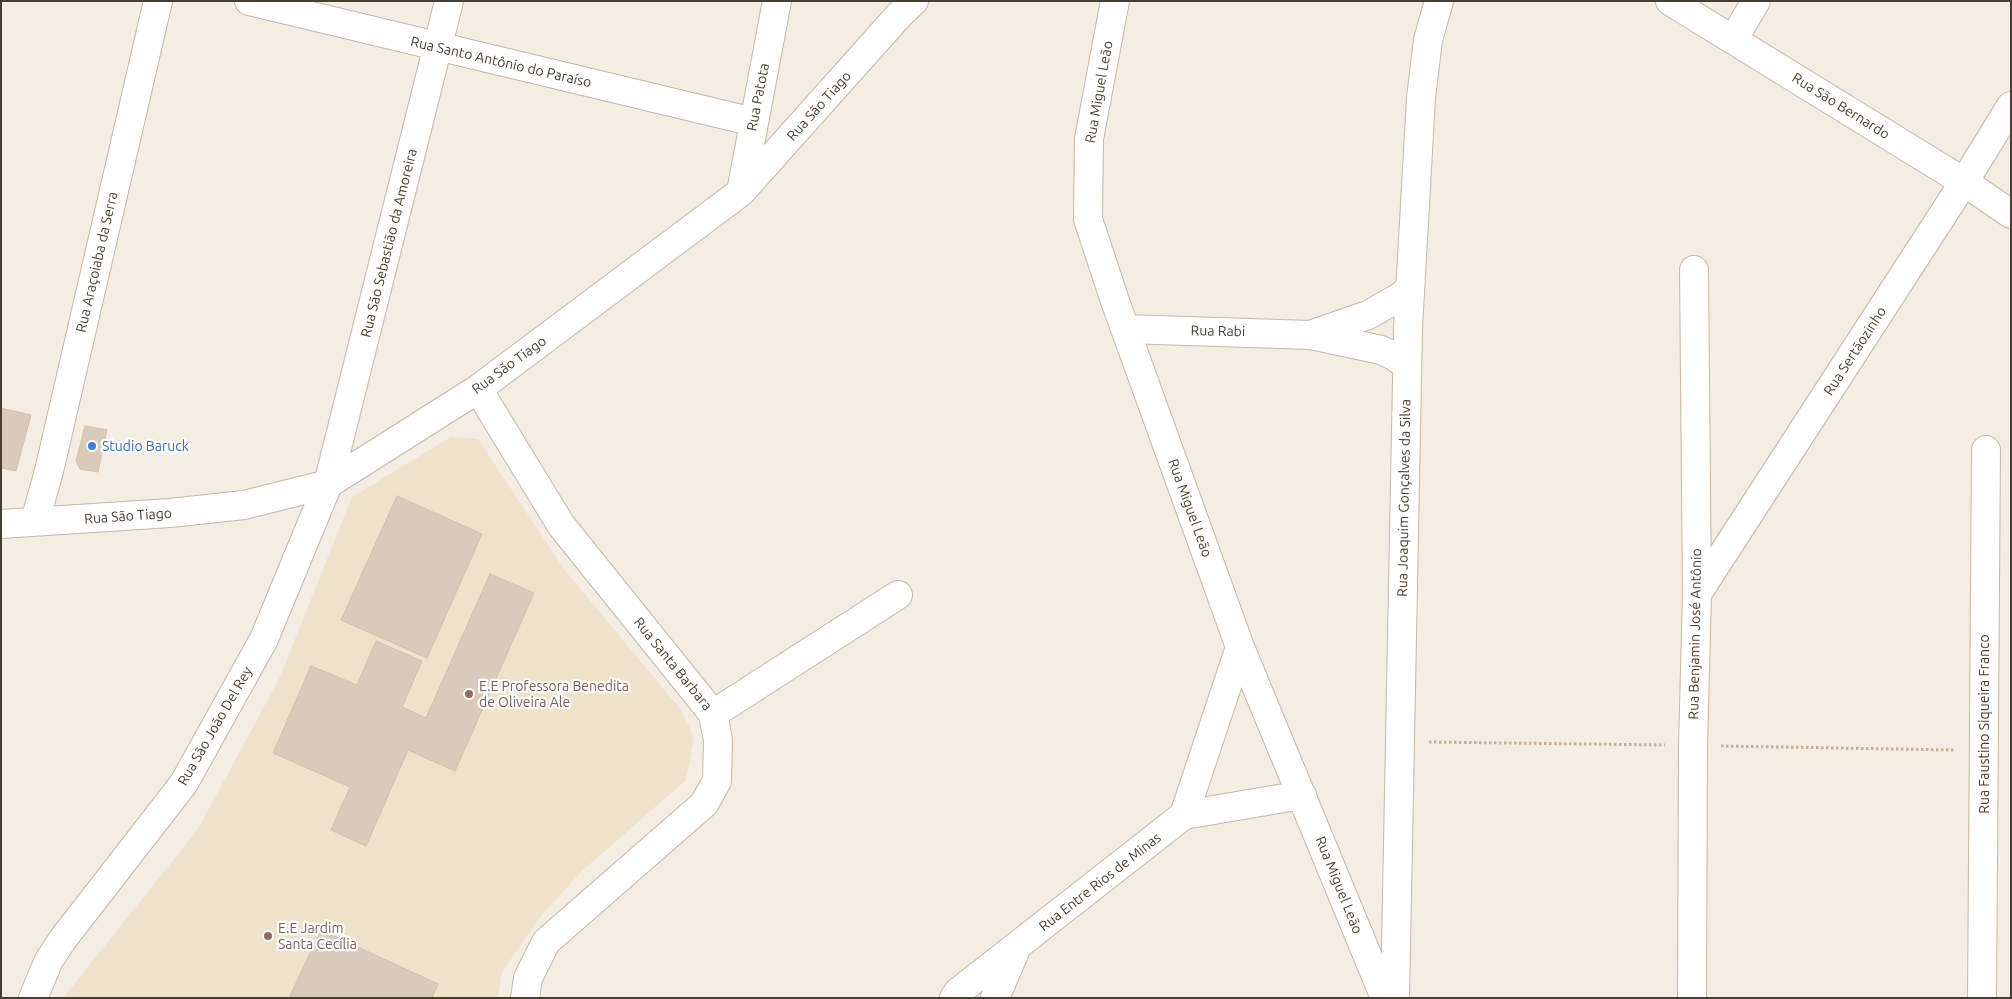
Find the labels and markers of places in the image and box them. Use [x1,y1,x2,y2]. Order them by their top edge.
place label: Studio Baruck [102,438,189,454]
marker: Studio Baruck [86,440,98,452]
place label: E.E Professora Benedita de Oliveira Ale [479,678,629,710]
marker: E.E Professora Benedita de Oliveira Ale [463,688,475,700]
place label: E.E Jardim Santa Cecília [278,920,357,952]
marker: E.E Jardim Santa Cecília [262,930,274,942]

